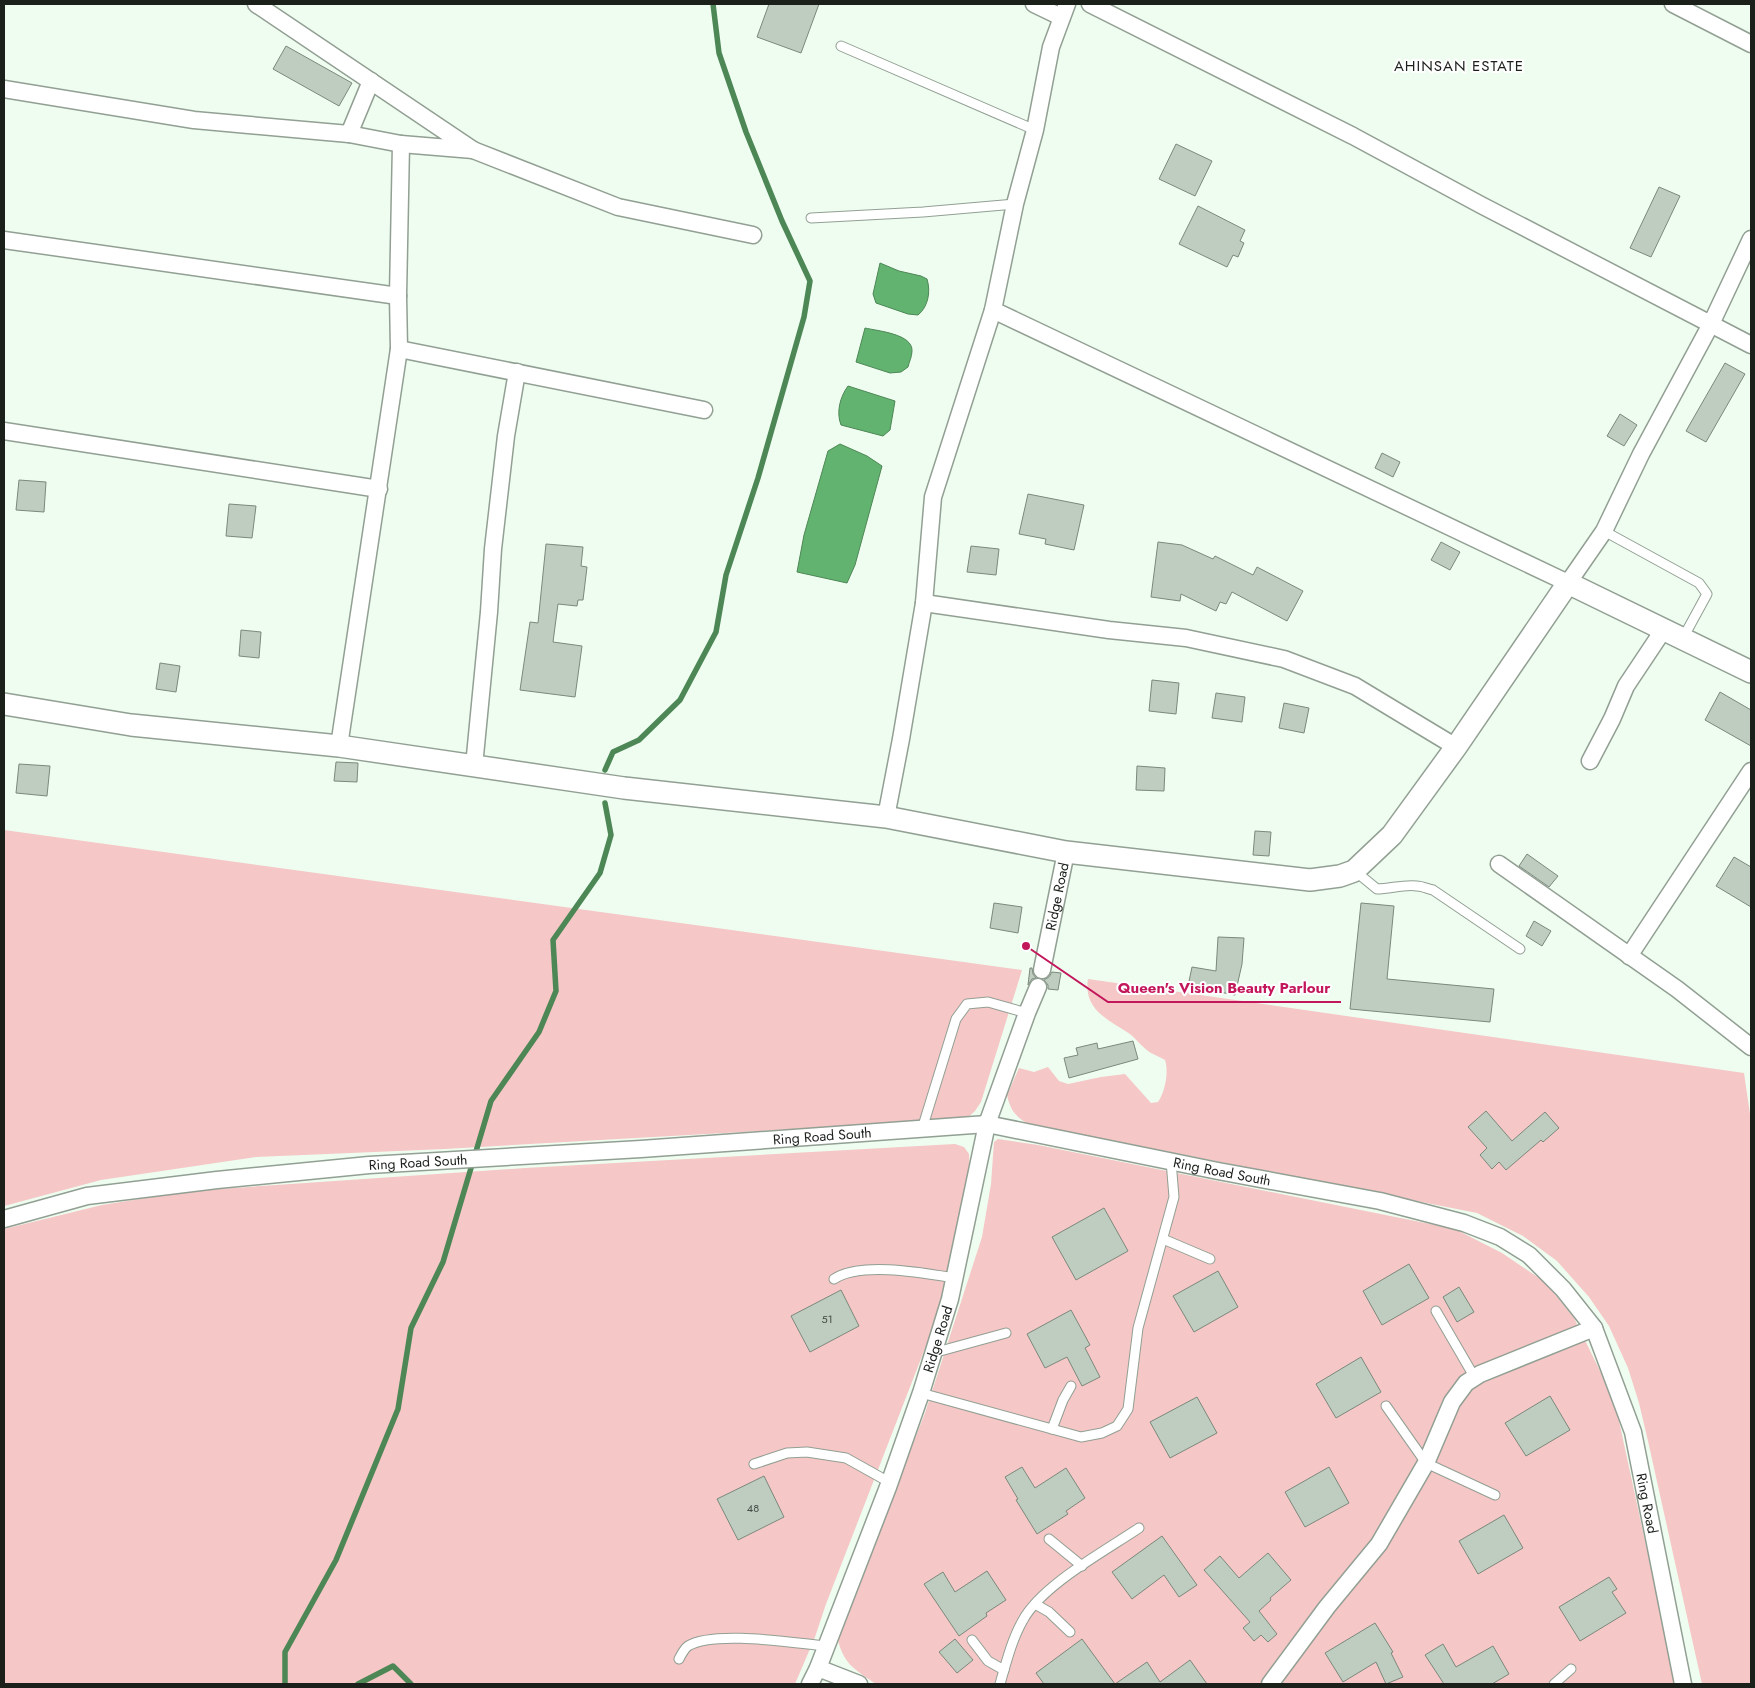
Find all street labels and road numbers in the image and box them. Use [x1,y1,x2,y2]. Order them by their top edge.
street label: Ridge Road [1040,861,1074,932]
street label: Ring Road South [772,1122,872,1149]
street label: Ring Road South [368,1149,468,1175]
street label: Ring Road South [1172,1152,1272,1191]
street label: Ridge Road [918,1303,957,1375]
street label: Ring Road [1631,1471,1663,1535]

